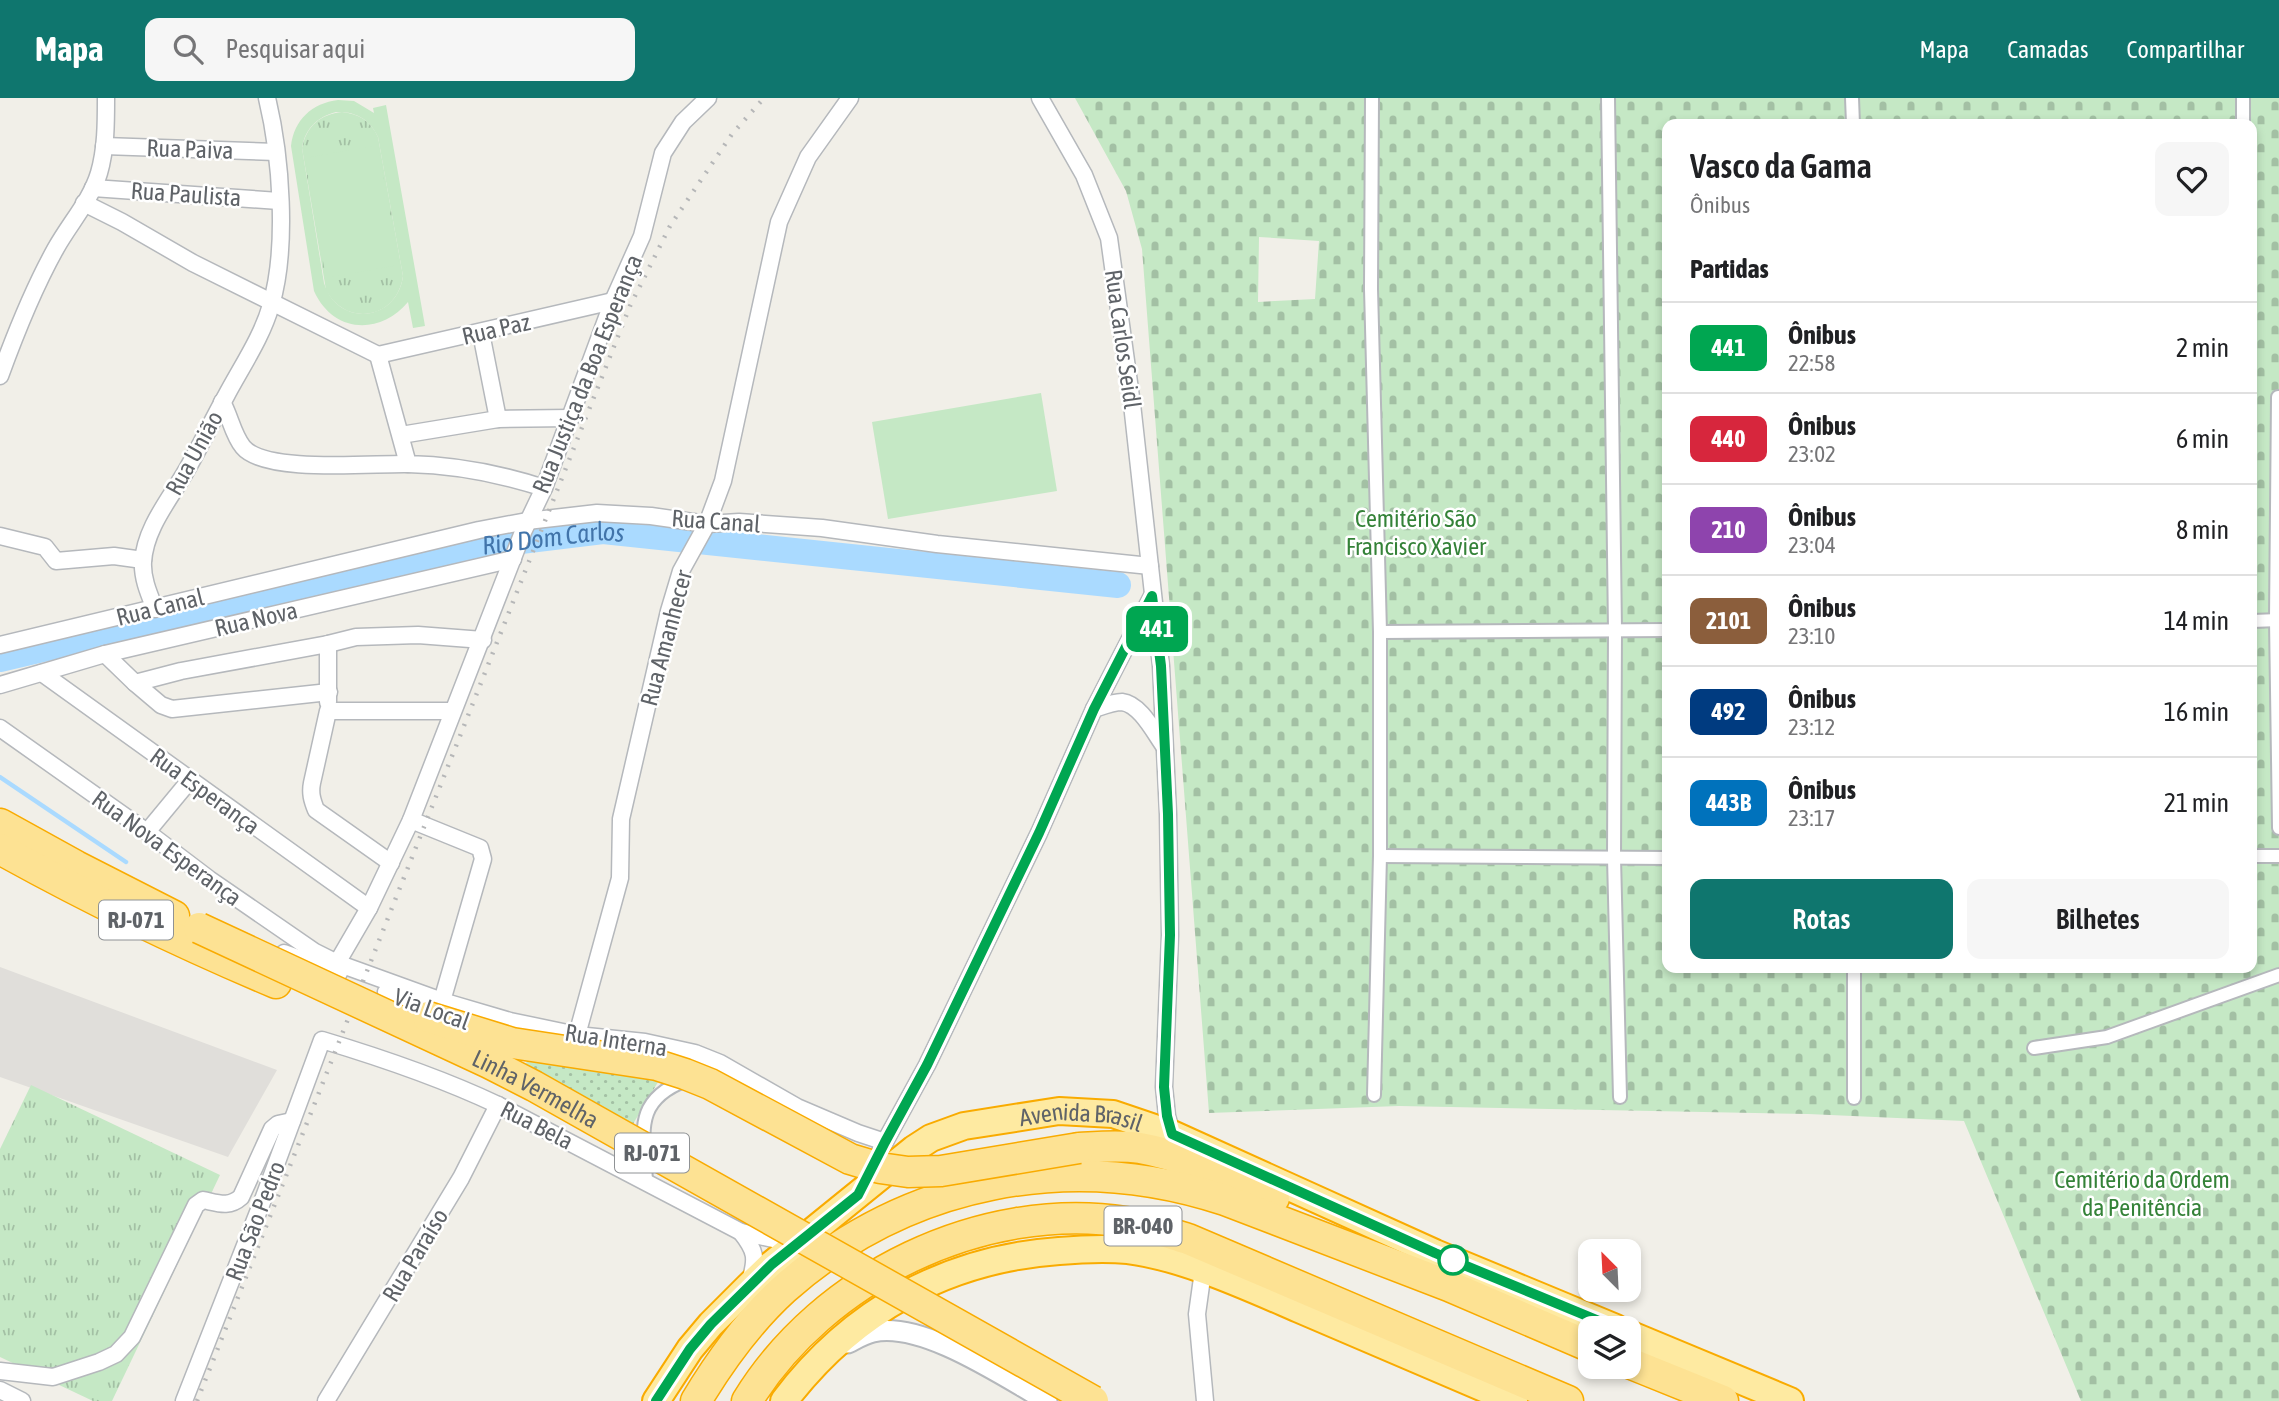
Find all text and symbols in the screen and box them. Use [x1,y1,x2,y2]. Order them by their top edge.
search box [145,18,635,81]
text: Mapa [35,30,103,68]
icon: search [169,30,207,68]
text: Pesquisar aqui [225,34,365,64]
text: Mapa [1919,36,1969,63]
text: Camadas [2007,36,2089,63]
text: Compartilhar [2127,36,2244,63]
street label: Rua Paiva [146,134,234,164]
button: heart [2155,142,2229,216]
text: Vasco da Gama [1690,147,1872,185]
street label: Rua Paulista [130,177,242,211]
text: Ônibus [1690,192,1750,218]
street label: Rua Justiça da Boa Esperança [527,251,647,497]
text: Partidas [1690,254,1769,284]
street label: Rua Carlos Seidl [1100,268,1146,411]
street label: Rua Paz [459,308,533,350]
text: Ônibus [1788,320,1856,350]
text: 2 min [2176,333,2229,363]
text: 441 [1712,334,1745,361]
text: 22:58 [1788,350,1835,376]
street label: Rua União [160,406,228,500]
text: Ônibus [1788,411,1856,441]
text: 6 min [2176,424,2229,454]
text: 440 [1712,425,1745,452]
text: 23:02 [1788,441,1836,467]
text: Ônibus [1788,502,1856,532]
street label: Rua Canal [671,504,762,538]
park label: Cemitério São Francisco Xavier [1346,505,1487,560]
text: 8 min [2176,515,2229,545]
water label: Rio Dom Carlos [480,516,626,561]
text: 210 [1712,516,1745,543]
text: 23:04 [1788,532,1836,558]
street label: Rua Amanhecer [635,566,697,709]
street label: Rua Canal [113,583,207,631]
text: Ônibus [1788,593,1856,623]
street label: Rua Nova [212,596,300,642]
line badge: 441 [1117,606,1197,652]
text: 14 min [2164,606,2229,636]
text: 2101 [1706,607,1751,634]
text: 441 [1140,615,1174,642]
text: 23:10 [1788,623,1835,649]
text: Ônibus [1788,684,1856,714]
text: 16 min [2164,697,2229,727]
text: 492 [1712,698,1745,725]
text: 23:12 [1788,714,1835,740]
street label: Rua Esperança [145,742,265,840]
text: Ônibus [1788,775,1856,805]
street label: Rua Nova Esperança [87,785,247,911]
text: 21 min [2164,788,2229,818]
text: 443B [1706,789,1751,816]
text: 23:17 [1788,805,1835,831]
button: Rotas [1690,879,1953,959]
button: Bilhetes [1967,879,2229,959]
road number: RJ-071 [99,900,173,940]
street label: Via Local [390,983,474,1035]
street label: Rua Interna [563,1019,669,1061]
street label: Linha Vermelha [468,1044,603,1133]
street label: Rua Bela [496,1095,578,1155]
street label: Avenida Brasil [1017,1097,1147,1137]
road number: RJ-071 [615,1134,689,1172]
street label: Rua São Pedro [220,1157,290,1285]
park label: Cemitério da Ordem da Penitência [2054,1166,2230,1221]
street label: Rua Paraíso [377,1204,453,1306]
road number: BR-040 [1104,1206,1182,1246]
north arrow [1578,1239,1642,1302]
map controls [1578,1239,1641,1379]
unlabelled marker [1438,1245,1468,1275]
button: layers [1578,1316,1641,1379]

